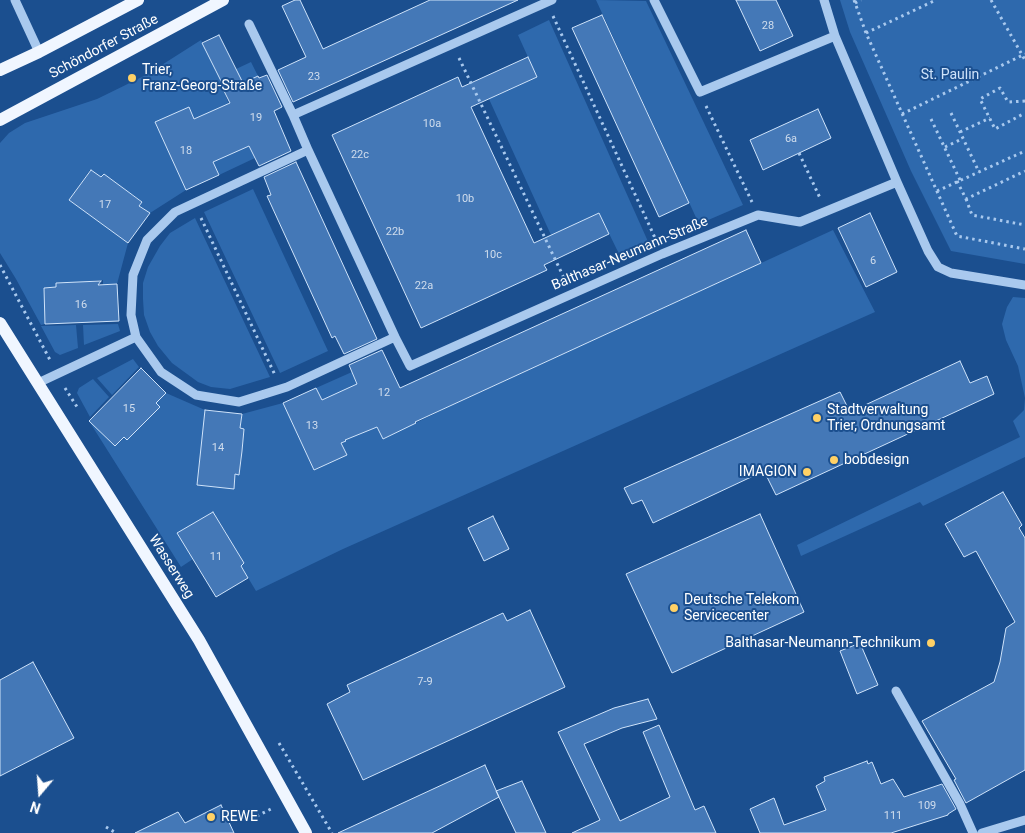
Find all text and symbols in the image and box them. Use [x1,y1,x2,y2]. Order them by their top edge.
street label: Schöndorfer Straße [47,11,161,83]
house number: 28 [762,19,774,33]
place label: Trier, Franz-Georg-Straße [142,62,262,94]
park label: St. Paulin [921,67,979,83]
house number: 23 [308,70,320,84]
marker: Trier, Franz-Georg-Straße [126,72,138,84]
house number: 19 [250,111,262,125]
house number: 10a [423,117,441,131]
house number: 6a [785,132,797,146]
house number: 18 [180,144,192,158]
house number: 22c [351,148,369,162]
house number: 10b [456,192,474,206]
house number: 17 [99,198,111,212]
street label: Balthasar-Neumann-Straße [549,213,711,295]
house number: 22b [386,225,404,239]
house number: 10c [484,248,502,262]
house number: 6 [870,254,876,268]
house number: 22a [415,279,433,293]
house number: 16 [75,298,87,312]
house number: 12 [378,386,390,400]
house number: 15 [123,402,135,416]
place label: Stadtverwaltung Trier, Ordnungsamt [827,402,945,434]
marker: Stadtverwaltung Trier, Ordnungsamt [811,412,823,424]
house number: 13 [306,419,318,433]
house number: 14 [212,441,224,455]
place label: bobdesign [844,452,909,468]
marker: bobdesign [828,454,840,466]
place label: IMAGION [739,464,797,480]
marker: IMAGION [801,466,813,478]
street label: Wasserweg [145,532,197,602]
house number: 11 [210,550,222,564]
place label: Deutsche Telekom Servicecenter [684,592,799,624]
marker: Deutsche Telekom Servicecenter [668,602,680,614]
place label: Balthasar-Neumann-Technikum [725,635,921,651]
marker: Balthasar-Neumann-Technikum [925,637,937,649]
house number: 7-9 [417,675,433,689]
north arrow [15,768,65,818]
text: N [28,798,43,816]
house number: 109 [918,799,936,813]
place label: REWE [221,809,258,825]
house number: 111 [884,809,902,823]
marker: REWE [205,811,217,823]

